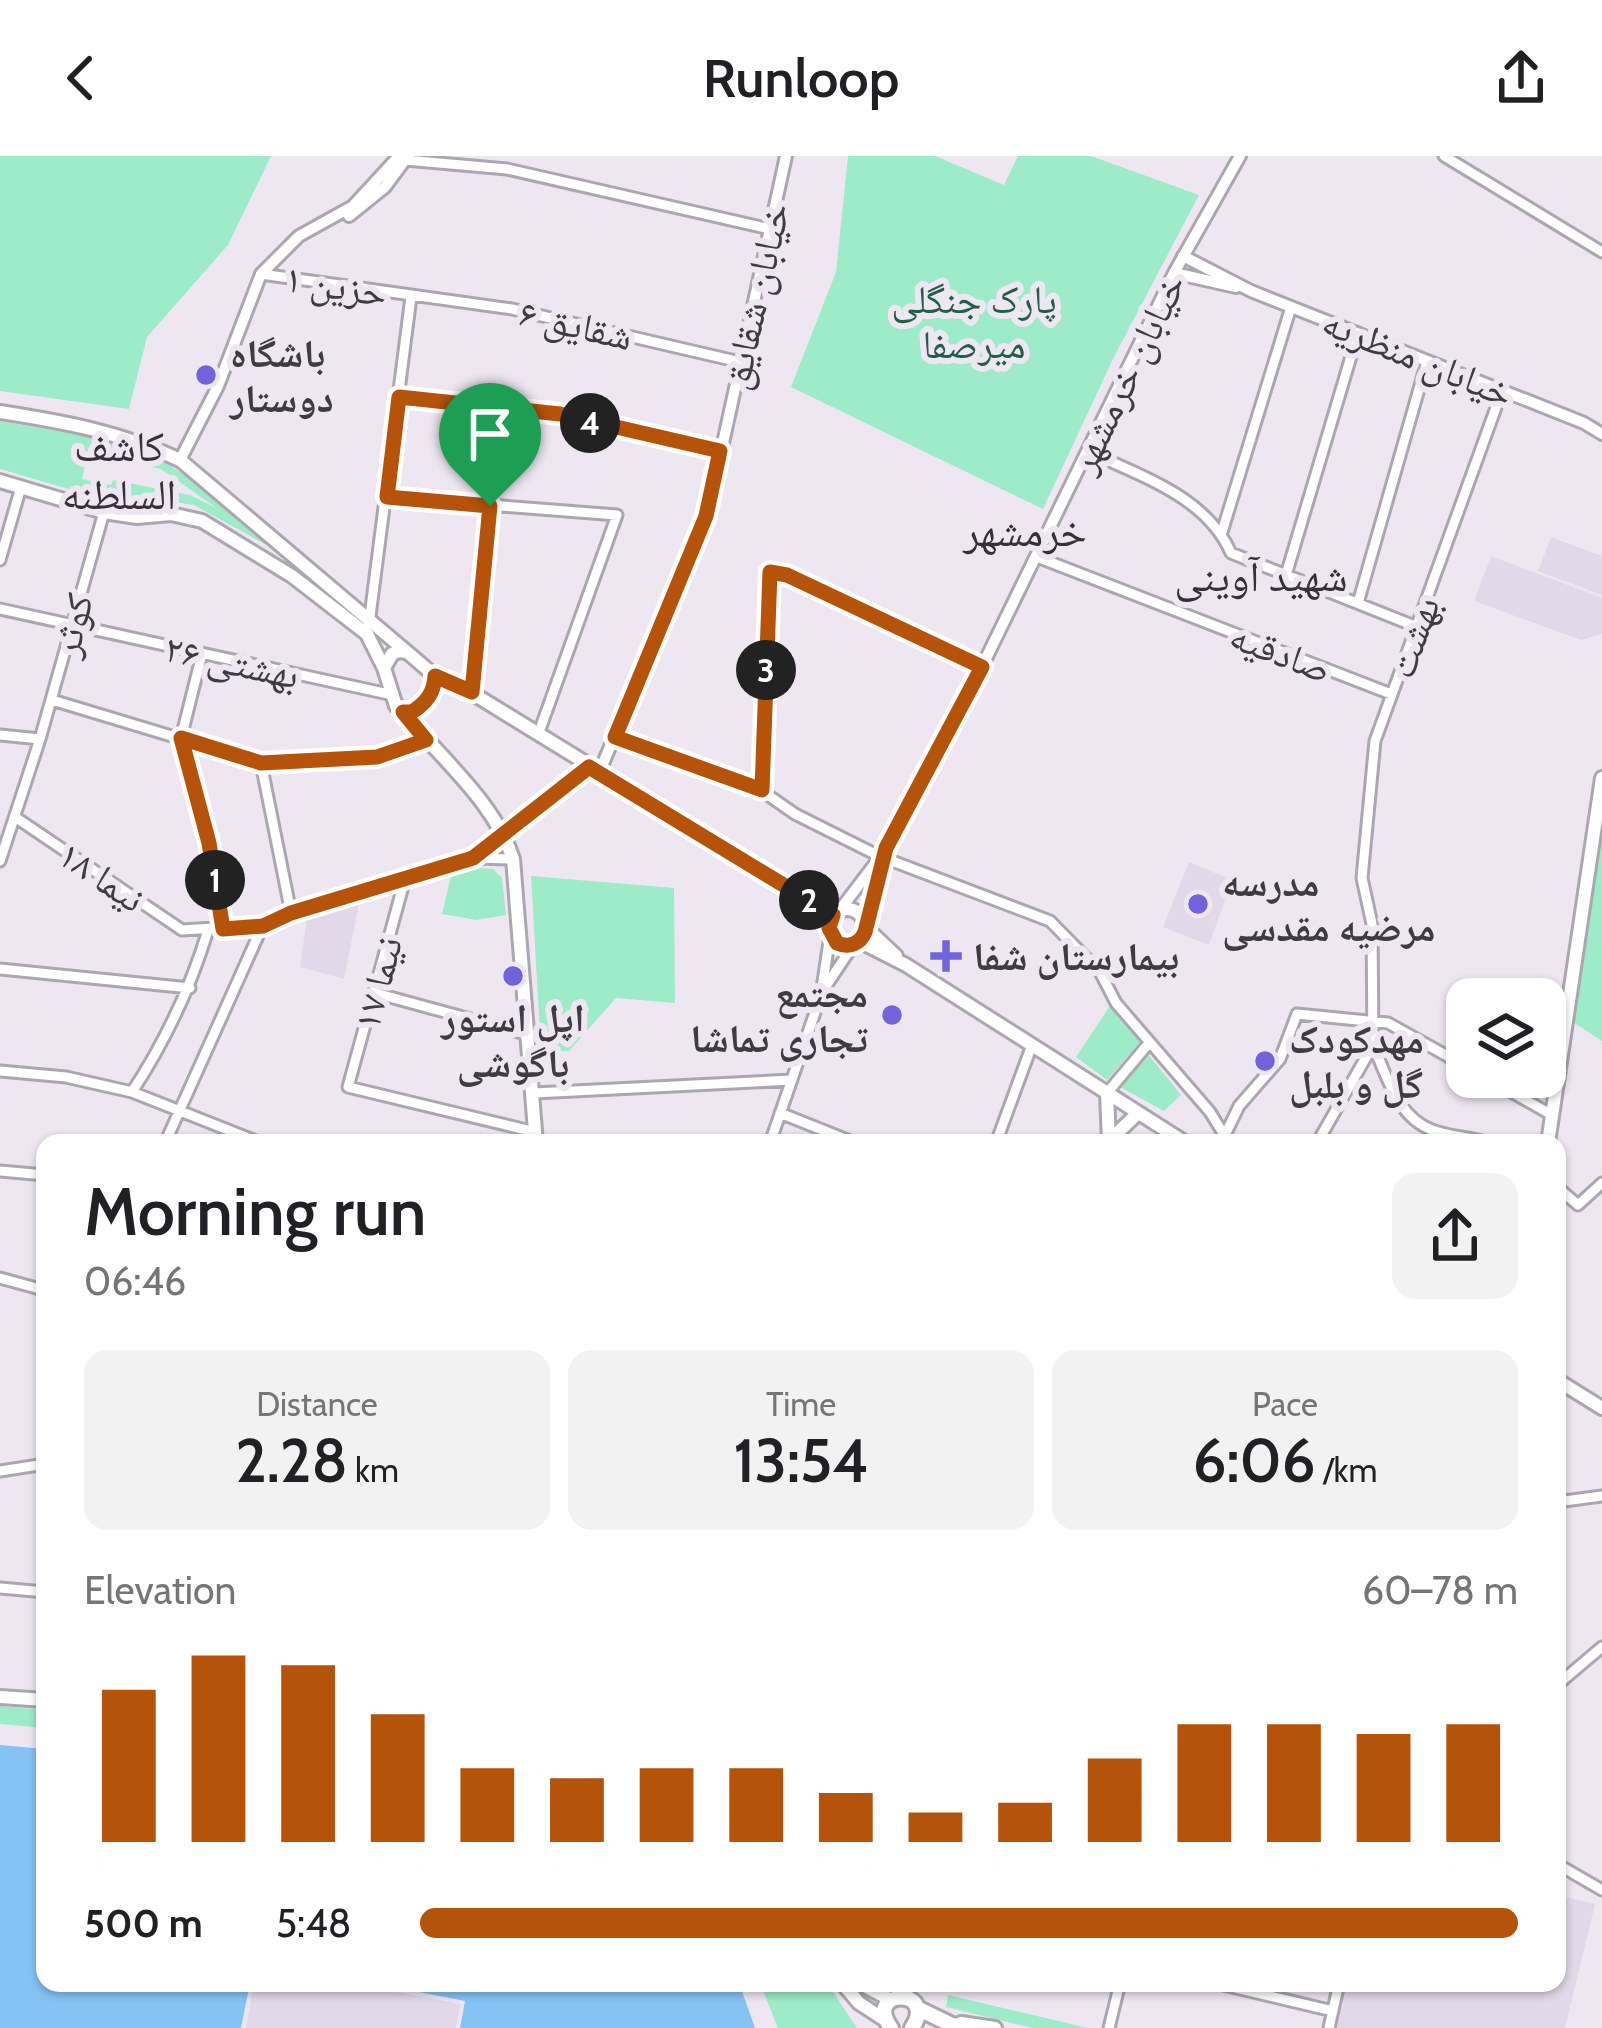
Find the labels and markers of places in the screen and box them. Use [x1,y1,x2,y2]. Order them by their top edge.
place label: باشگاه دوستار [228,329,334,422]
marker: باشگاه دوستار [193,362,219,388]
pin [439,383,541,506]
pin: 4 [560,393,620,453]
pin: 3 [736,640,796,700]
pin: 1 [185,850,245,910]
place label: مدرسه مرضیه مقدسی [1222,858,1436,951]
pin: 2 [779,870,839,930]
marker: مدرسه مرضیه مقدسی [1185,891,1211,917]
place label: بیمارستان شفا [973,932,1179,980]
marker: بیمارستان شفا [930,940,962,972]
marker: اپل استور باگوشی [500,963,526,989]
place label: مجتمع تجاری تماشا [690,969,869,1062]
place label: اپل استور باگوشی [439,994,585,1087]
marker: مجتمع تجاری تماشا [879,1002,905,1028]
place label: مهدکودک گل و بلبل [1289,1015,1424,1108]
marker: مهدکودک گل و بلبل [1252,1048,1278,1074]

